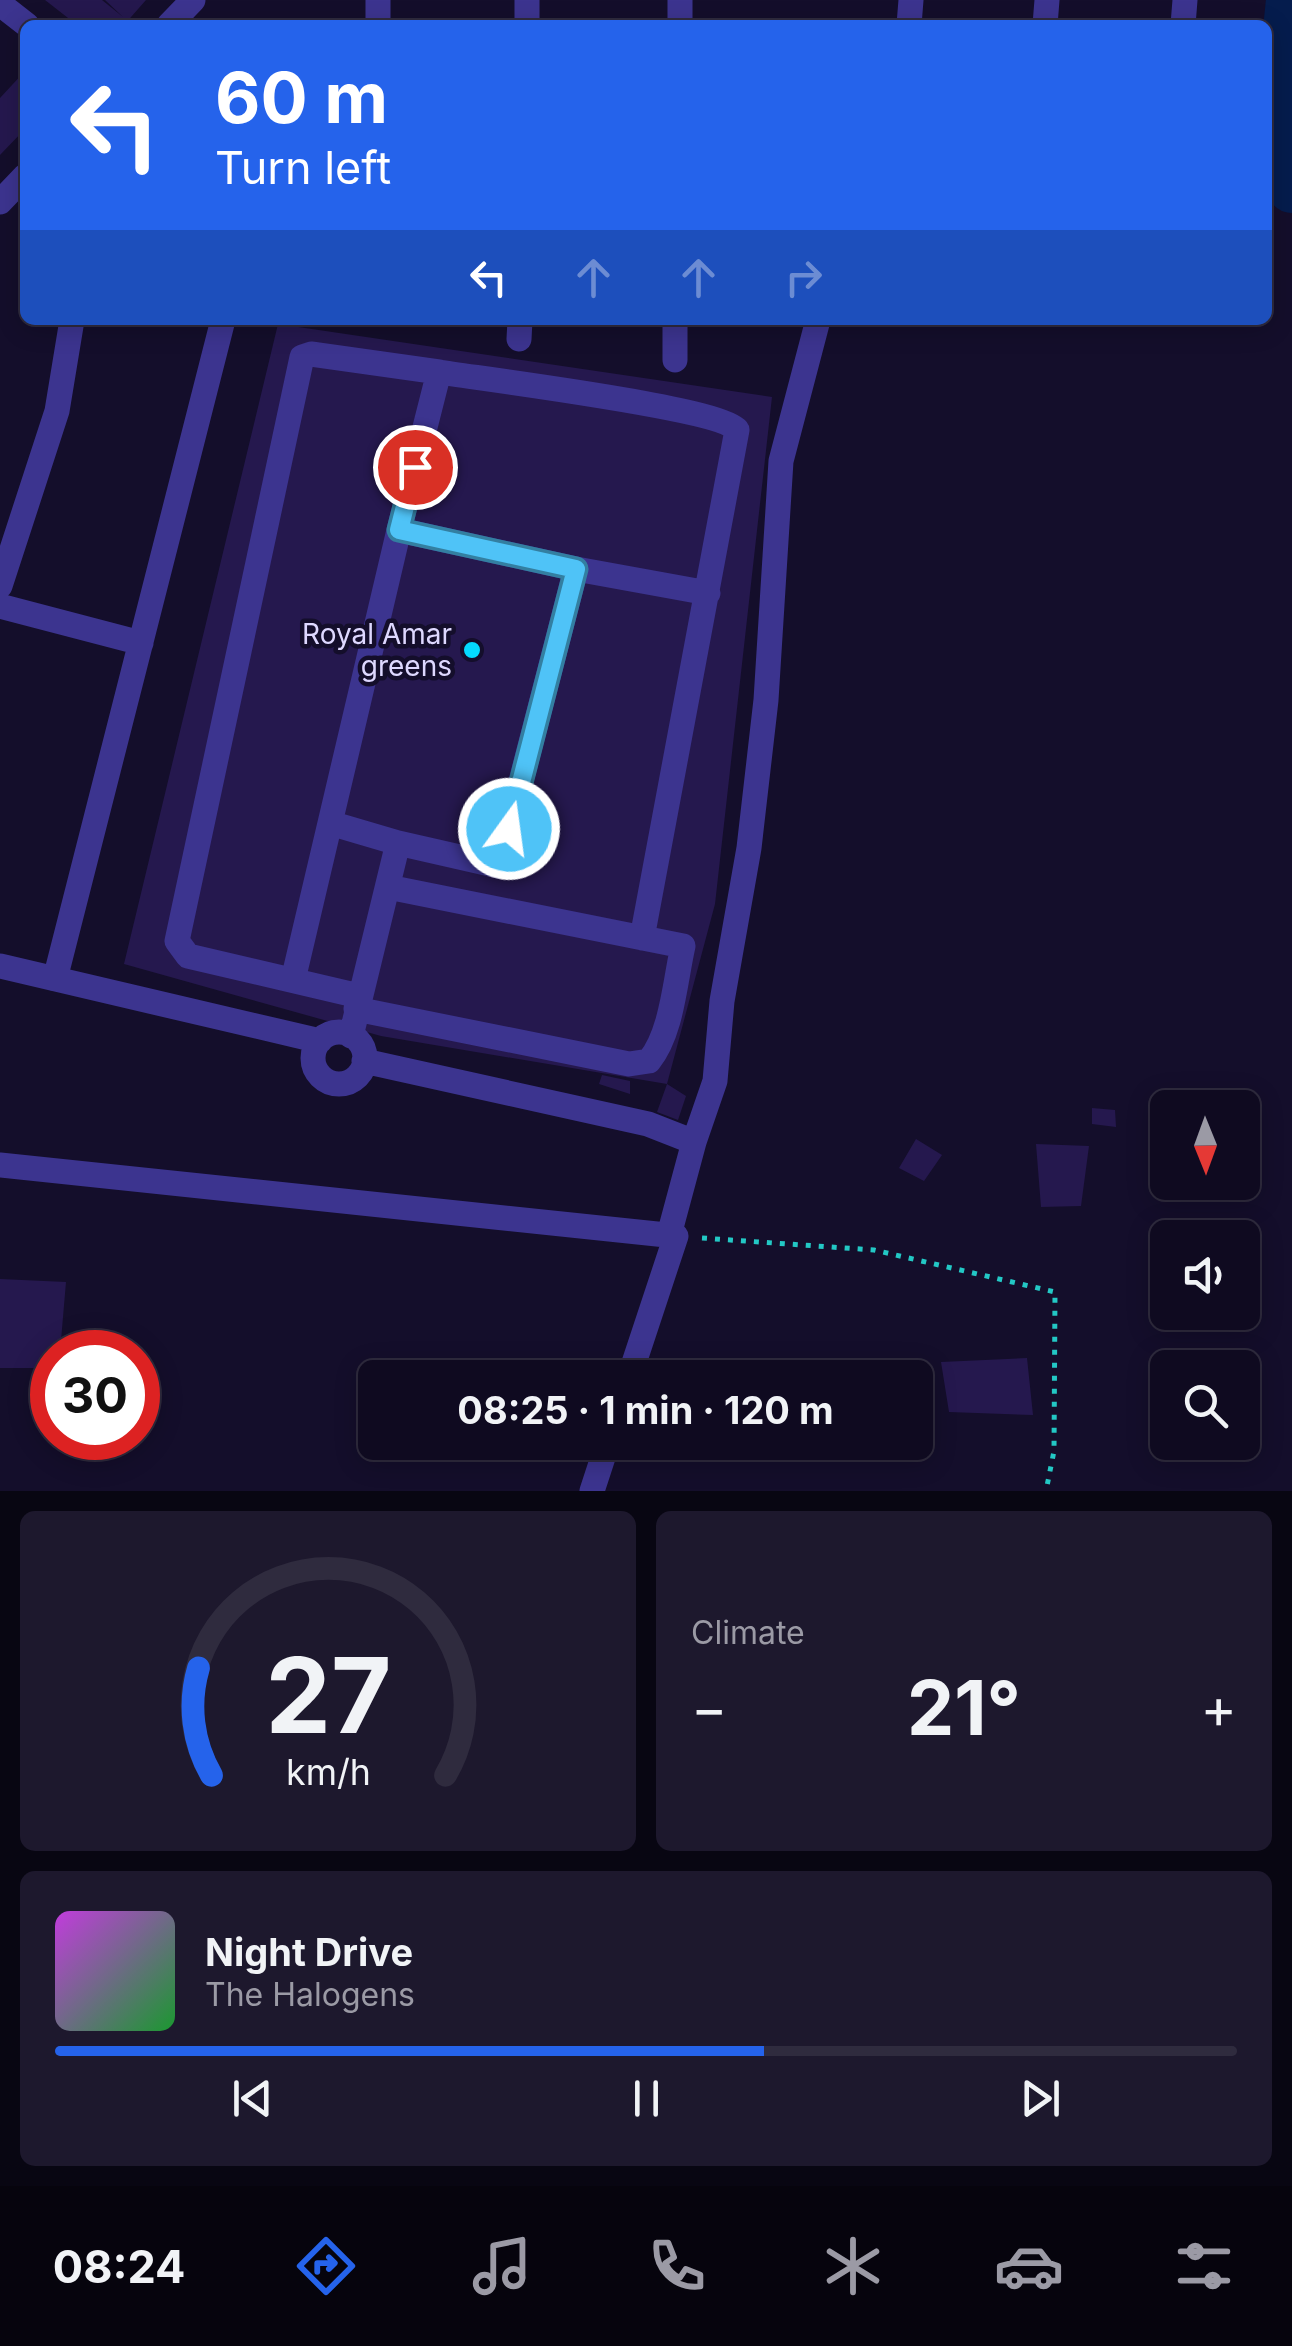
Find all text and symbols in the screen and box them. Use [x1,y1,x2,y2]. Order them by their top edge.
text: 60 m [215,55,388,140]
icon: left [50,60,180,190]
text: Turn left [215,140,391,195]
icon: left [461,250,516,305]
icon: ahead [566,250,621,305]
icon: ahead [671,250,726,305]
icon: right [776,250,831,305]
pin [373,425,458,510]
icon: arrive [388,440,443,495]
place label: Royal Amar greens [302,617,452,683]
marker: Royal Amar greens [461,639,483,661]
position arrow [457,777,561,881]
north arrow [1150,1090,1260,1200]
map controls [1150,1090,1260,1460]
button: sound [1150,1220,1260,1330]
speed limit sign: 30 [30,1330,160,1460]
button: search [1150,1350,1260,1460]
text: 08:25 · 1 min · 120 m [457,1387,834,1433]
text: Climate [691,1613,805,1652]
text: 27 [265,1632,391,1758]
text: 21° [907,1662,1021,1753]
text: − [691,1675,727,1741]
text: + [1201,1675,1237,1741]
text: km/h [286,1750,370,1794]
text: Night Drive [205,1929,413,1975]
text: The Halogens [205,1975,415,2014]
icon: previous [225,2071,280,2126]
icon: pause [619,2071,674,2126]
icon: next [1013,2071,1068,2126]
icon: directions [291,2231,361,2301]
icon: music [467,2231,537,2301]
icon: phone [642,2231,712,2301]
icon: climate [818,2231,888,2301]
icon: car [994,2231,1064,2301]
icon: filters [1169,2231,1239,2301]
text: 08:24 [53,2239,186,2294]

